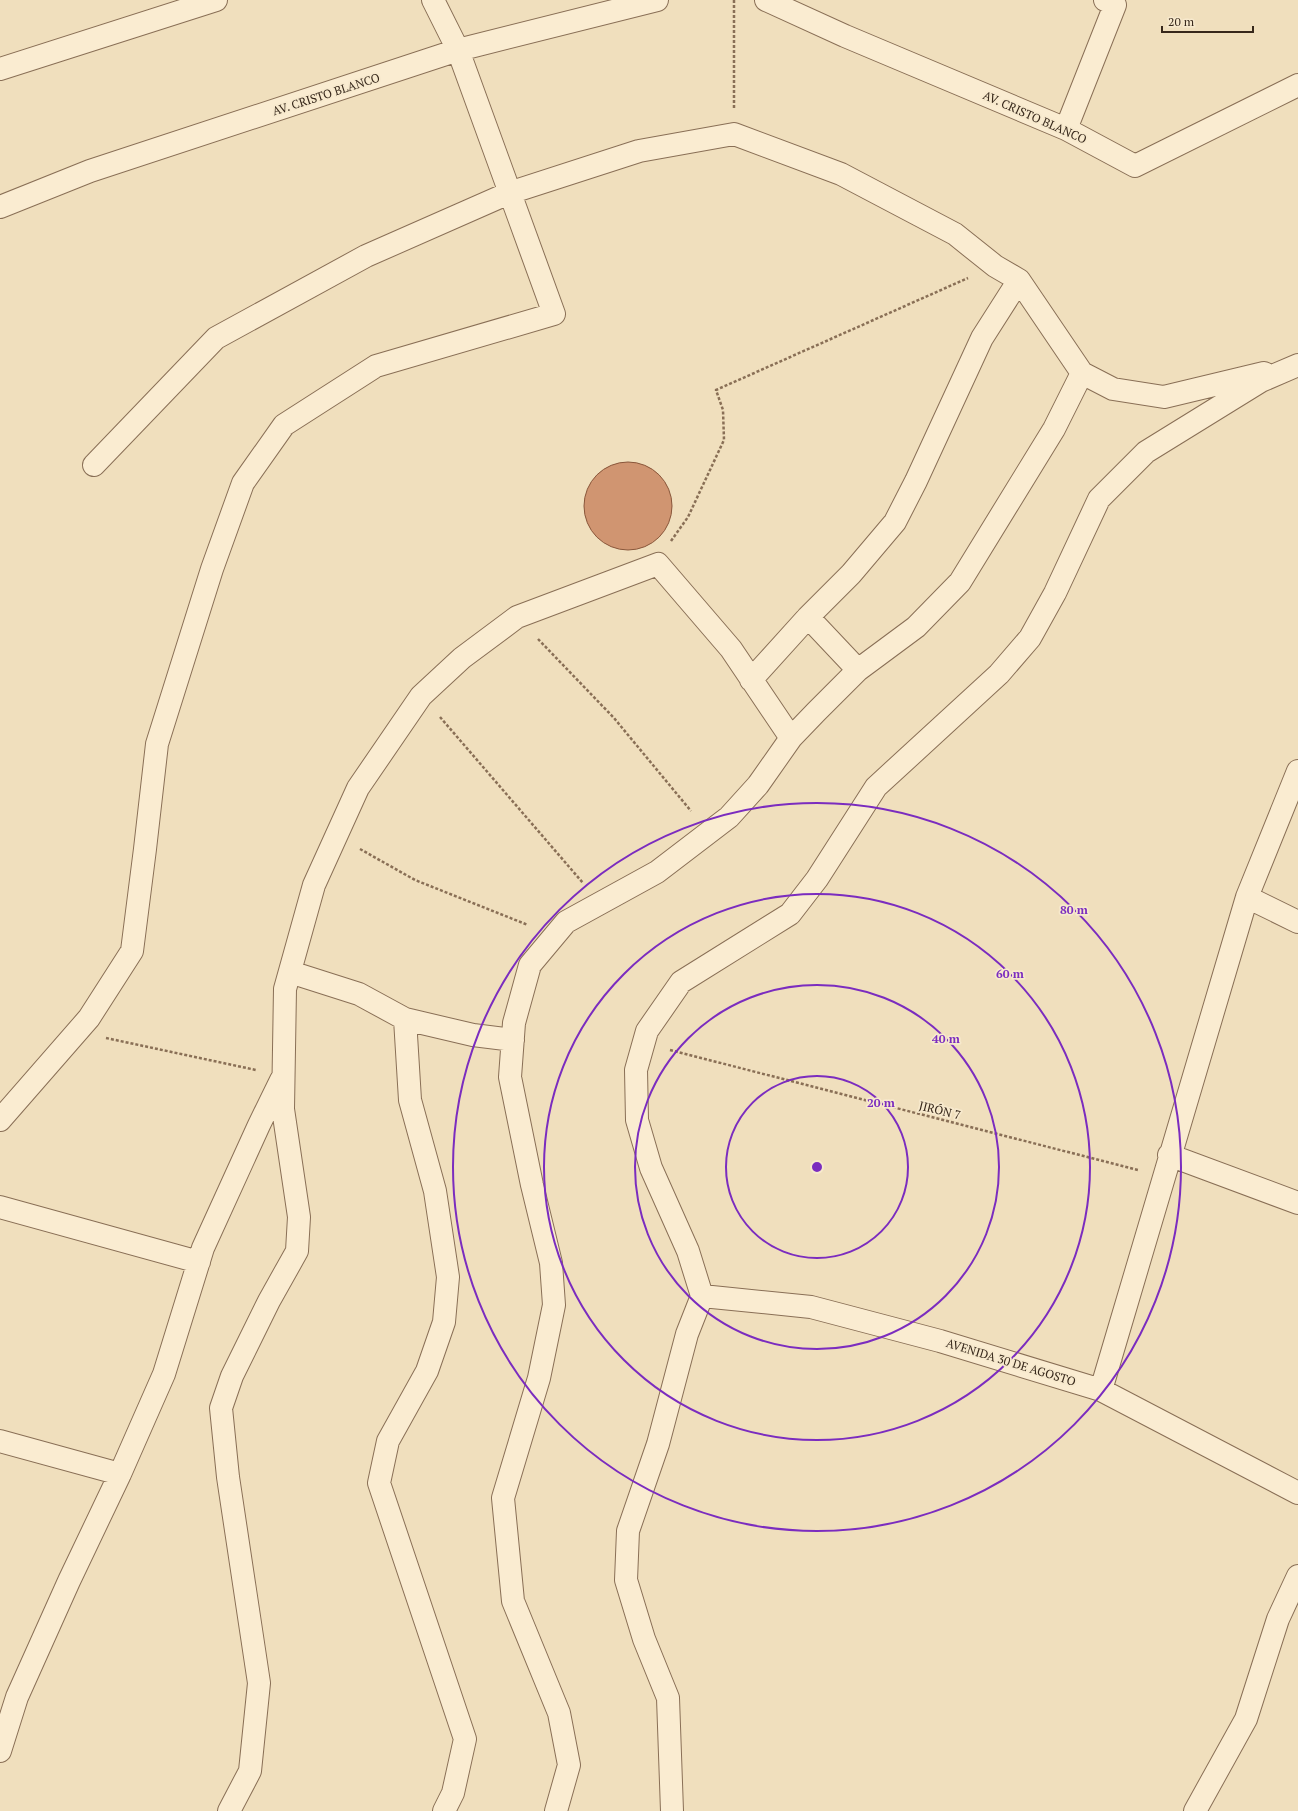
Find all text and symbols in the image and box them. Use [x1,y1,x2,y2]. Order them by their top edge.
scale bar [1162,8,1253,34]
text: 20 m [1168,14,1195,29]
street label: AV. CRISTO BLANCO [270,69,382,118]
street label: AV. CRISTO BLANCO [981,87,1089,147]
text: 80 m [1060,902,1088,917]
text: 60 m [996,966,1024,981]
text: 40 m [932,1031,960,1046]
text: 20 m [867,1095,895,1110]
street label: JIRÓN 7 [918,1098,962,1122]
centre of rings [810,1160,824,1174]
street label: AVENIDA 30 DE AGOSTO [944,1335,1078,1389]

